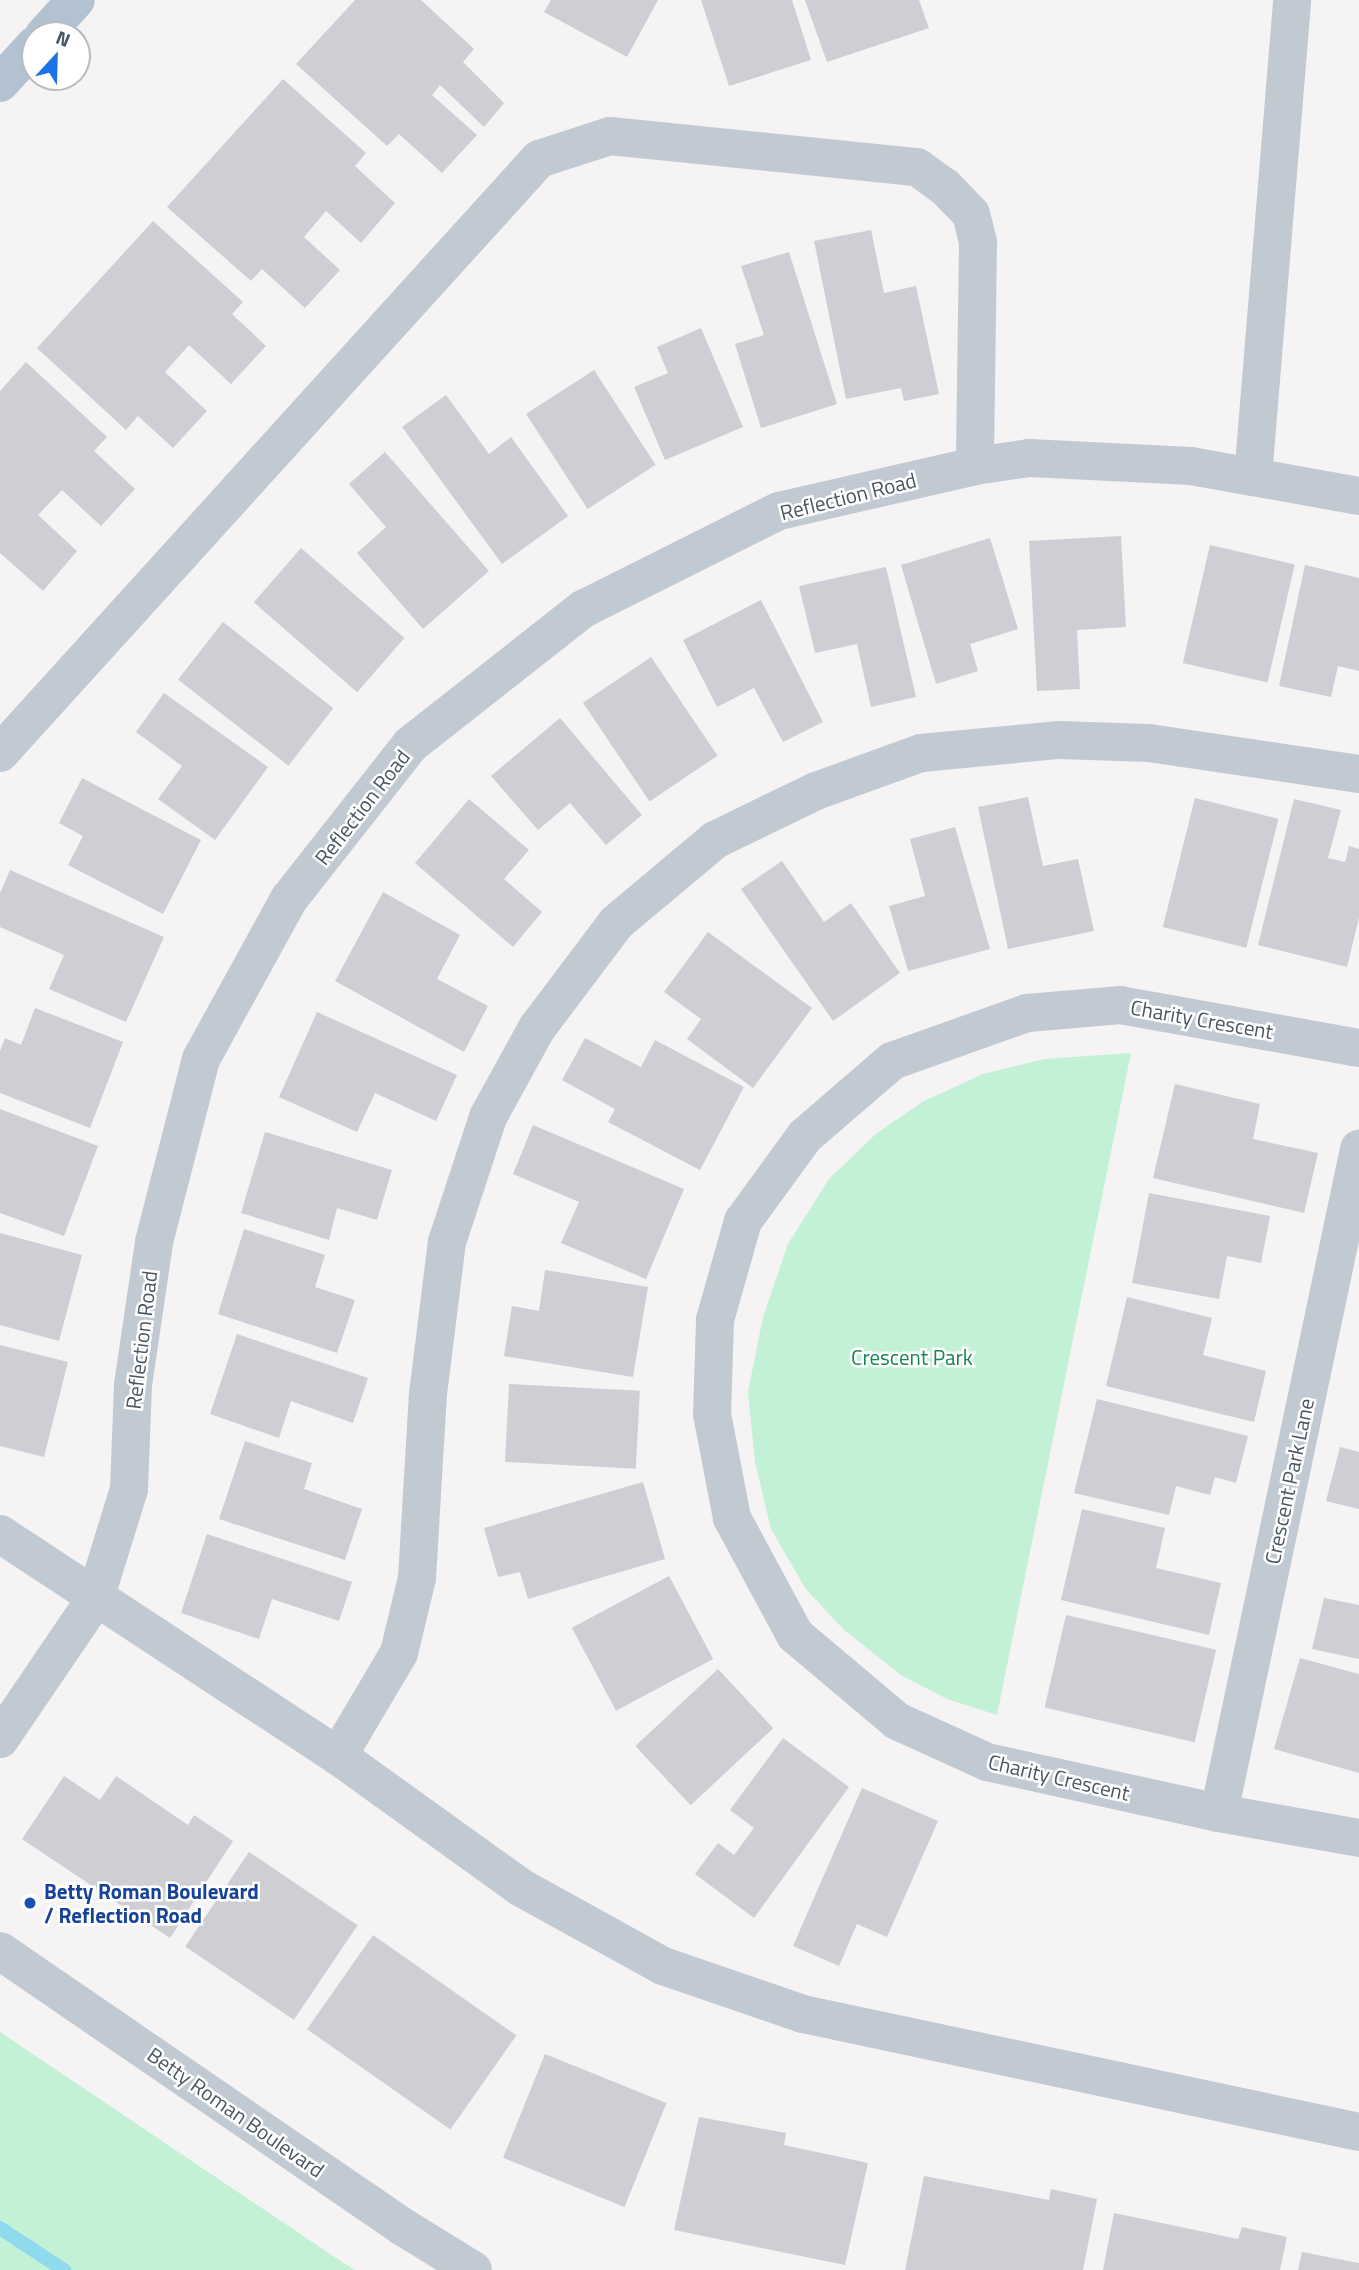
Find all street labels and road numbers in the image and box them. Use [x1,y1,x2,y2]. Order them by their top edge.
street label: Reflection Road [777,467,919,525]
street label: Reflection Road [309,744,415,870]
street label: Charity Crescent [1129,994,1275,1044]
street label: Reflection Road [120,1269,162,1411]
street label: Crescent Park Lane [1259,1396,1319,1566]
street label: Charity Crescent [986,1749,1132,1805]
street label: Betty Roman Boulevard [143,2042,329,2182]

